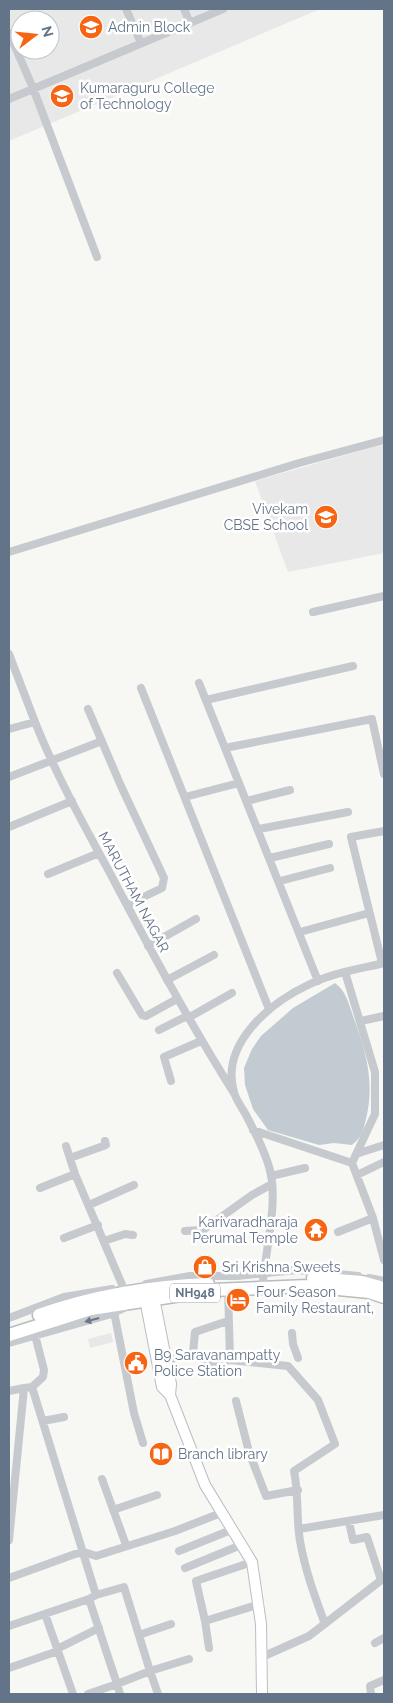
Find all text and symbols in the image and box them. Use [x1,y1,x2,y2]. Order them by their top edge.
north arrow [10,10,60,60]
school or university icon: Admin Block [78,14,104,40]
place label: Admin Block [108,19,191,35]
text: N [38,24,57,39]
place label: Kumaraguru College of Technology [80,80,215,112]
school or university icon: Kumaraguru College of Technology [49,83,75,109]
place label: Vivekam CBSE School [224,501,308,533]
school or university icon: Vivekam CBSE School [313,504,339,530]
street label: MARUTHAM NAGAR [95,829,173,955]
place label: Karivaradharaja Perumal Temple [192,1214,298,1246]
temple icon: Karivaradharaja Perumal Temple [303,1217,329,1243]
shop icon: Sri Krishna Sweets [192,1254,218,1280]
place label: Sri Krishna Sweets [222,1259,341,1275]
road number: NH948 [170,1284,220,1302]
place label: Four Season Family Restaurant, [256,1284,374,1316]
hotel icon: Four Season Family Restaurant, [225,1287,251,1313]
one-way arrow [84,1316,99,1324]
place label: B9 Saravanampatty Police Station [154,1347,281,1379]
public building icon: B9 Saravanampatty Police Station [123,1350,149,1376]
library icon: Branch library [148,1441,174,1467]
place label: Branch library [178,1446,268,1462]

